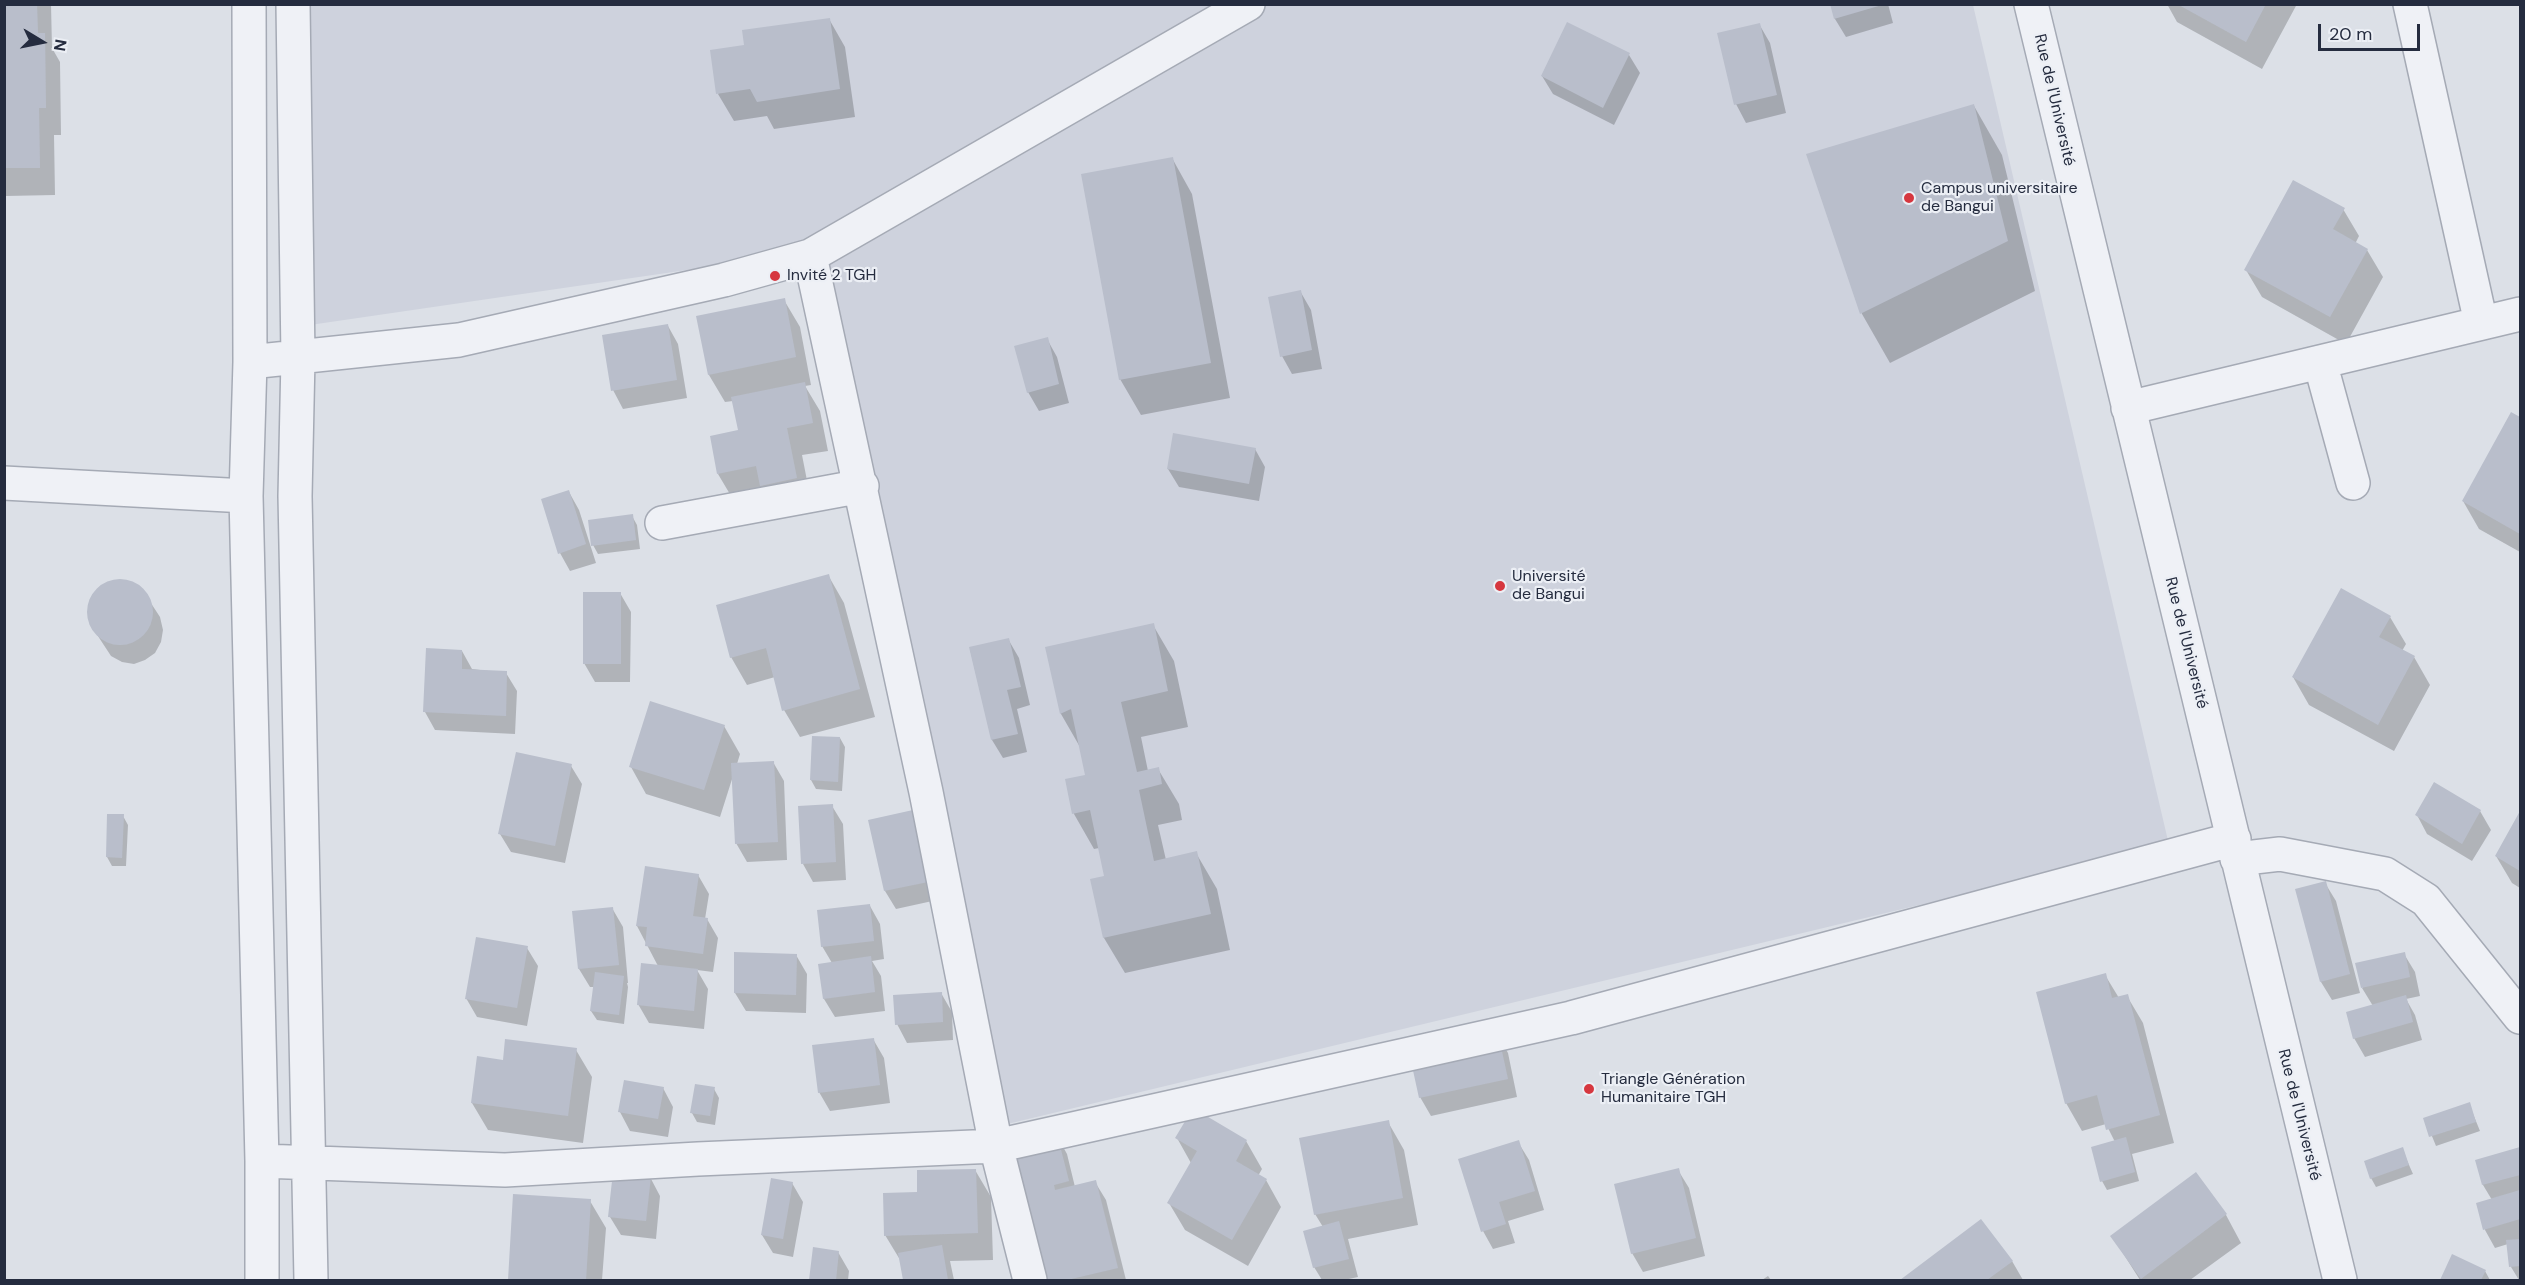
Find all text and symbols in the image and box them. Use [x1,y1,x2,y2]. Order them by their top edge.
north arrow [12,12,72,72]
scale bar [2321,12,2423,50]
text: 20 m [2329,22,2372,46]
street label: Rue de l'Université [2029,32,2079,168]
text: N [49,38,72,53]
place label: Campus universitaire de Bangui [1921,179,2078,217]
marker: Campus universitaire de Bangui [1902,191,1916,205]
place label: Invité 2 TGH [787,266,876,286]
marker: Invité 2 TGH [768,269,782,283]
place label: Université de Bangui [1512,567,1586,605]
street label: Rue de l'Université [2160,575,2212,711]
marker: Université de Bangui [1493,579,1507,593]
street label: Rue de l'Université [2273,1047,2325,1183]
place label: Triangle Génération Humanitaire TGH [1601,1070,1745,1108]
marker: Triangle Génération Humanitaire TGH [1582,1082,1596,1096]

